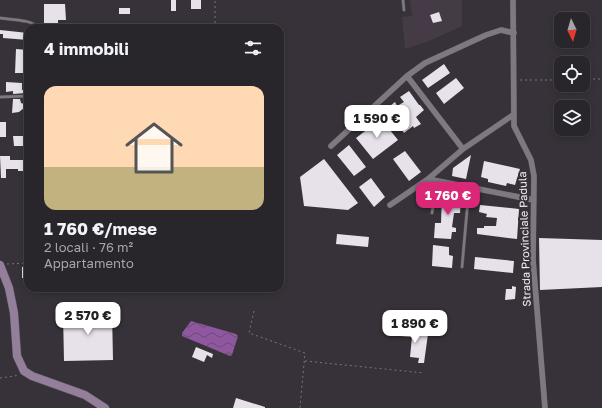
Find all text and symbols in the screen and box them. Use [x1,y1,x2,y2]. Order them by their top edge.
north arrow [554,12,590,48]
map controls [554,12,590,136]
icon: filters [242,37,264,59]
text: 4 immobili [44,38,129,59]
button: locate [554,56,590,92]
button: layers [554,100,590,136]
pin: 1 590 € [340,105,414,139]
text: 1 590 € [354,110,401,126]
icon: home [118,112,190,184]
street label: Strada Provinciale Padula [515,171,533,307]
pin: 1 760 € [411,182,485,216]
text: 1 760 € [425,187,471,203]
text: 1 760 €/mese [44,218,157,239]
text: 2 locali · 76 m² [44,239,133,255]
text: Appartamento [44,255,134,271]
pin: 2 570 € [51,302,125,336]
text: 2 570 € [64,307,112,323]
pin: 1 890 € [378,310,452,344]
text: 1 890 € [391,315,439,331]

